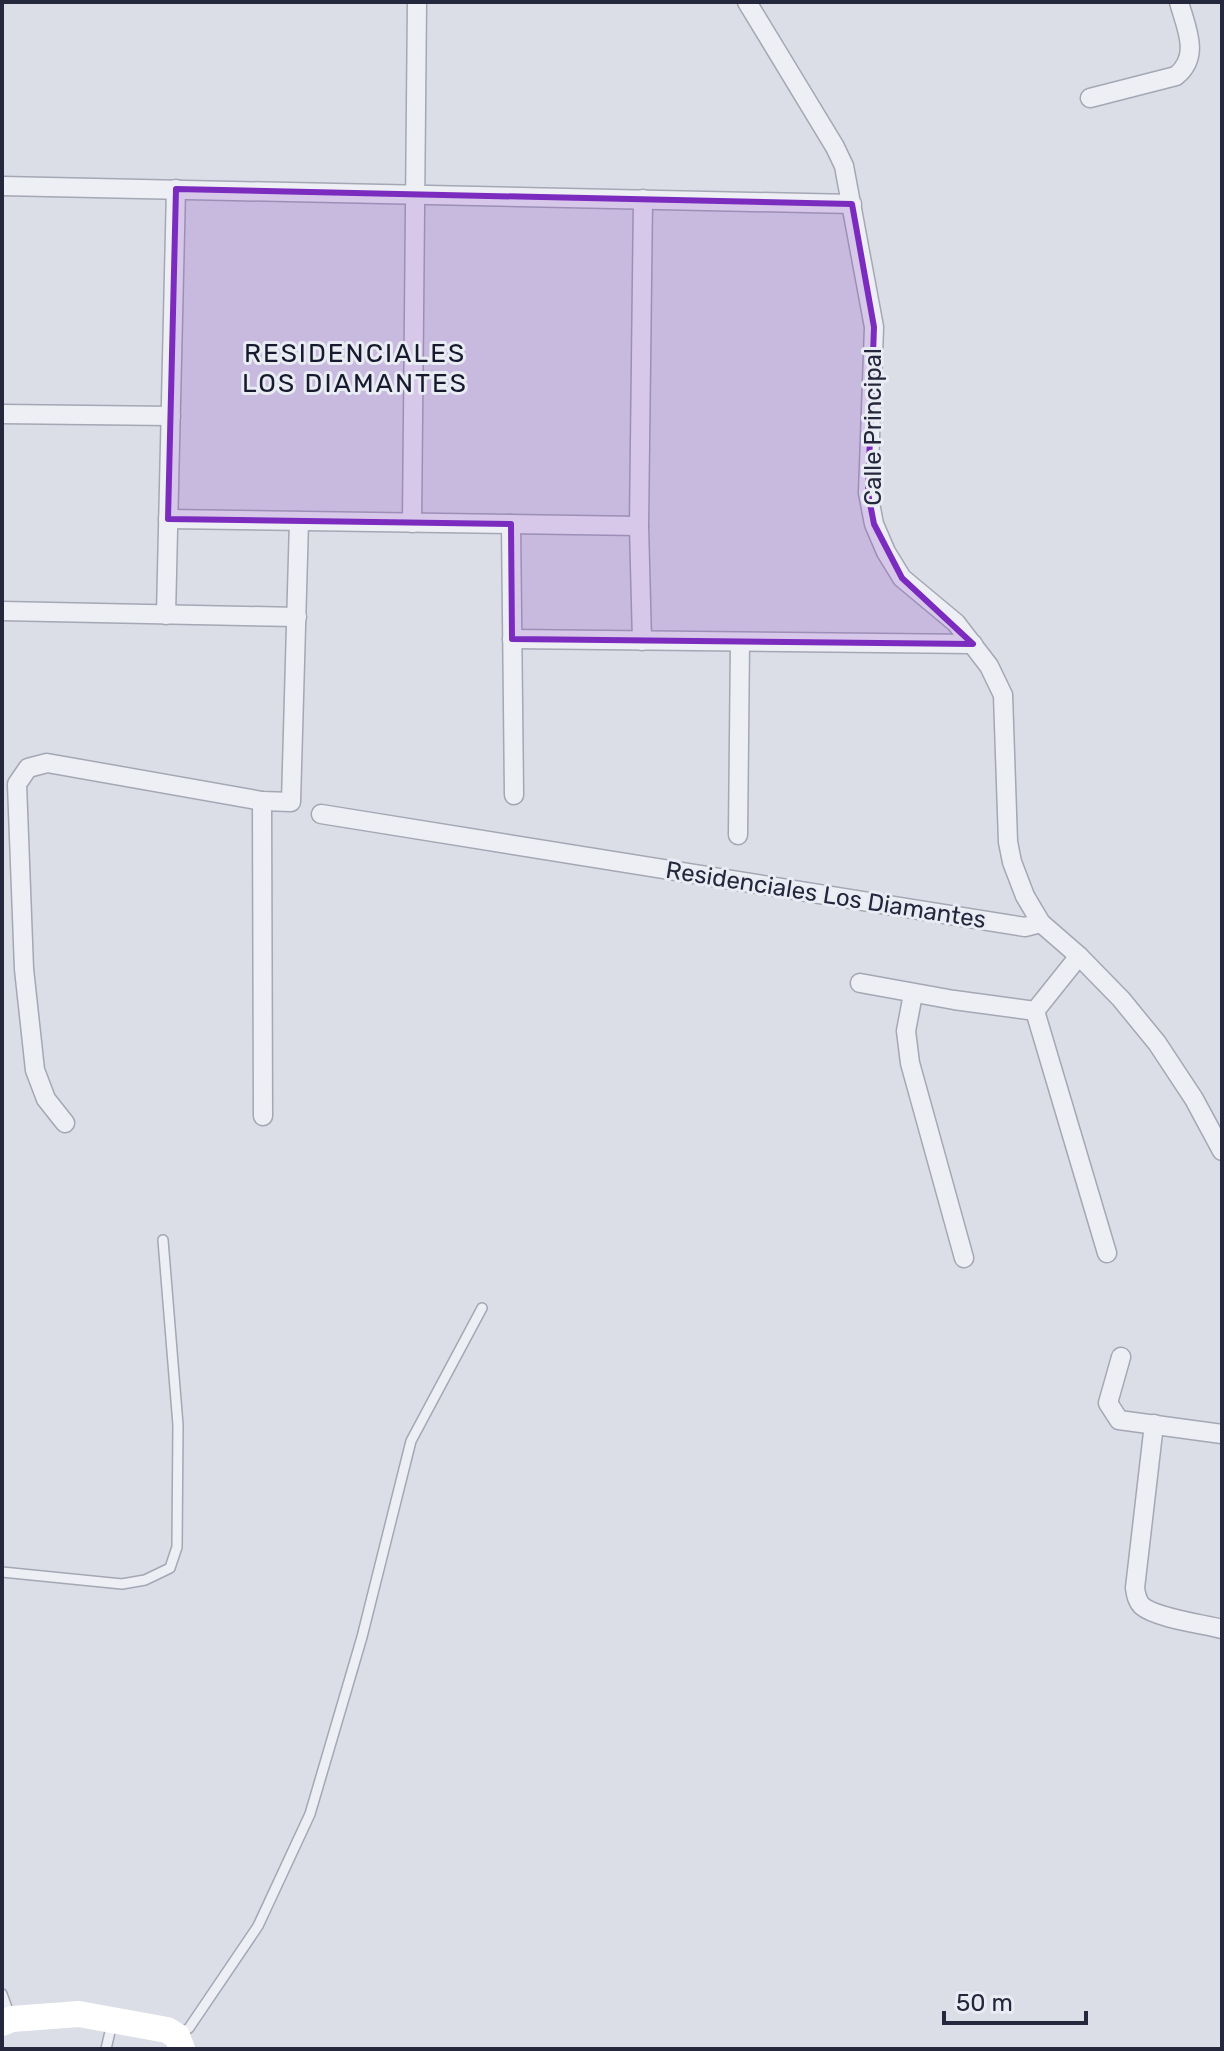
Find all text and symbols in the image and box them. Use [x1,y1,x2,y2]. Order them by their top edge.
district label: RESIDENCIALES LOS DIAMANTES [242,338,468,399]
street label: Calle Principal [859,348,887,506]
street label: Residenciales Los Diamantes [664,856,988,934]
scale bar [944,1975,1086,2025]
text: 50 m [956,1989,1013,2017]

